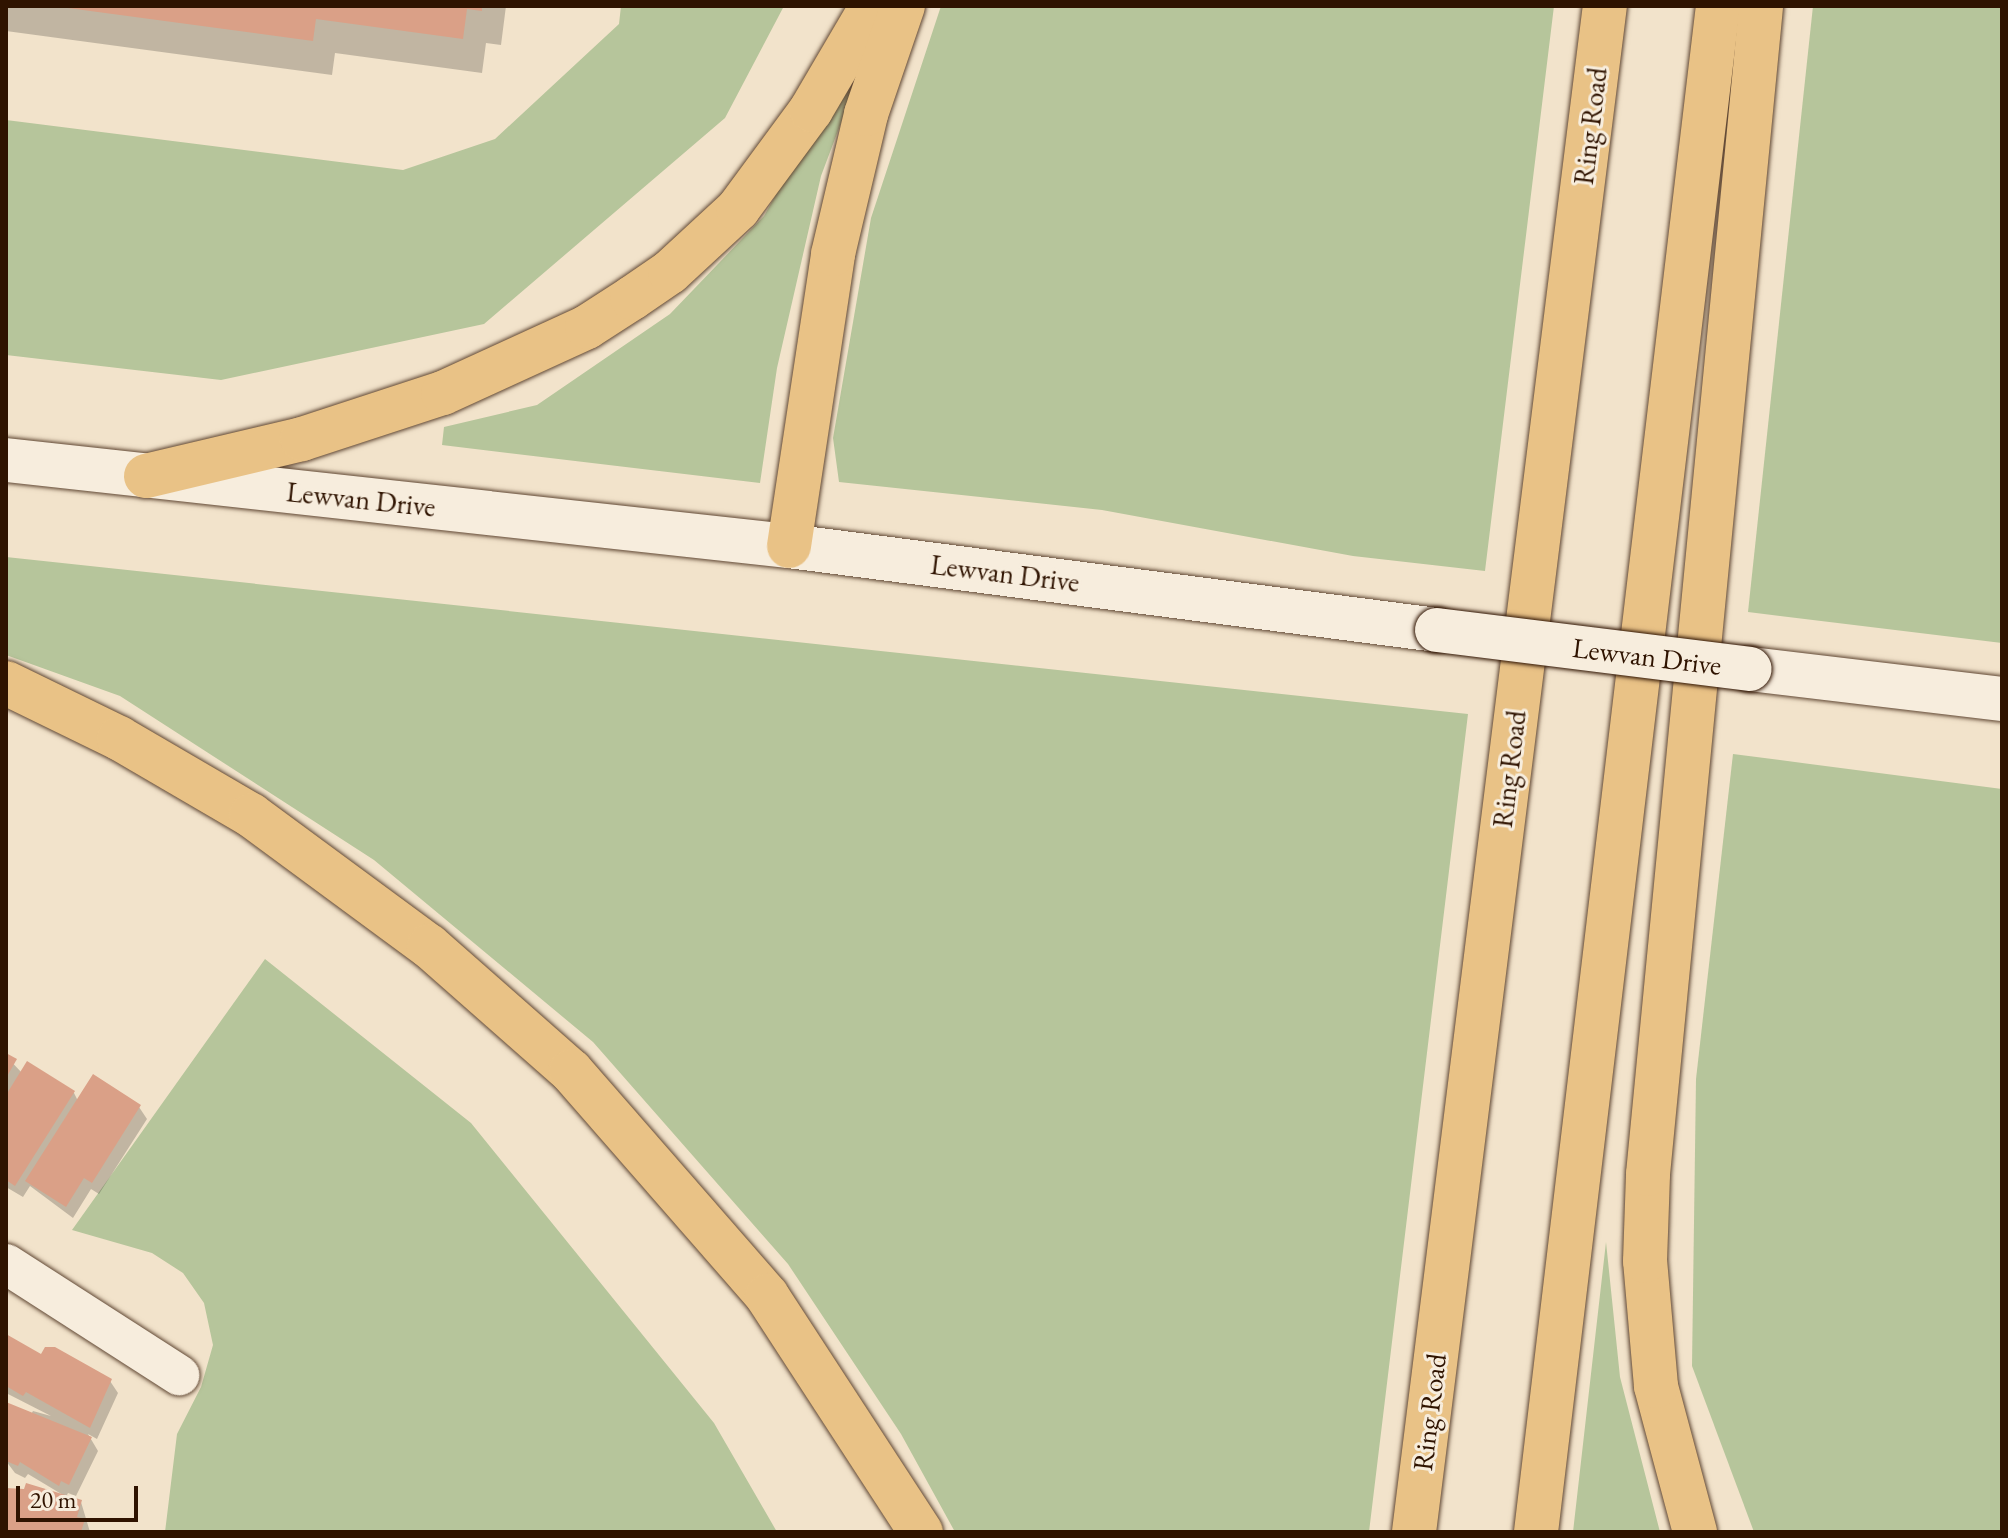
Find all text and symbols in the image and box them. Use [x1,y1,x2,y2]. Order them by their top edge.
street label: Ring Road [1566,65,1614,187]
street label: Lewvan Drive [285,474,437,524]
street label: Lewvan Drive [929,547,1081,599]
street label: Lewvan Drive [1571,630,1723,682]
street label: Ring Road [1485,708,1533,830]
street label: Ring Road [1405,1351,1453,1473]
scale bar [20,1470,142,1520]
text: 20 m [30,1484,77,1515]

